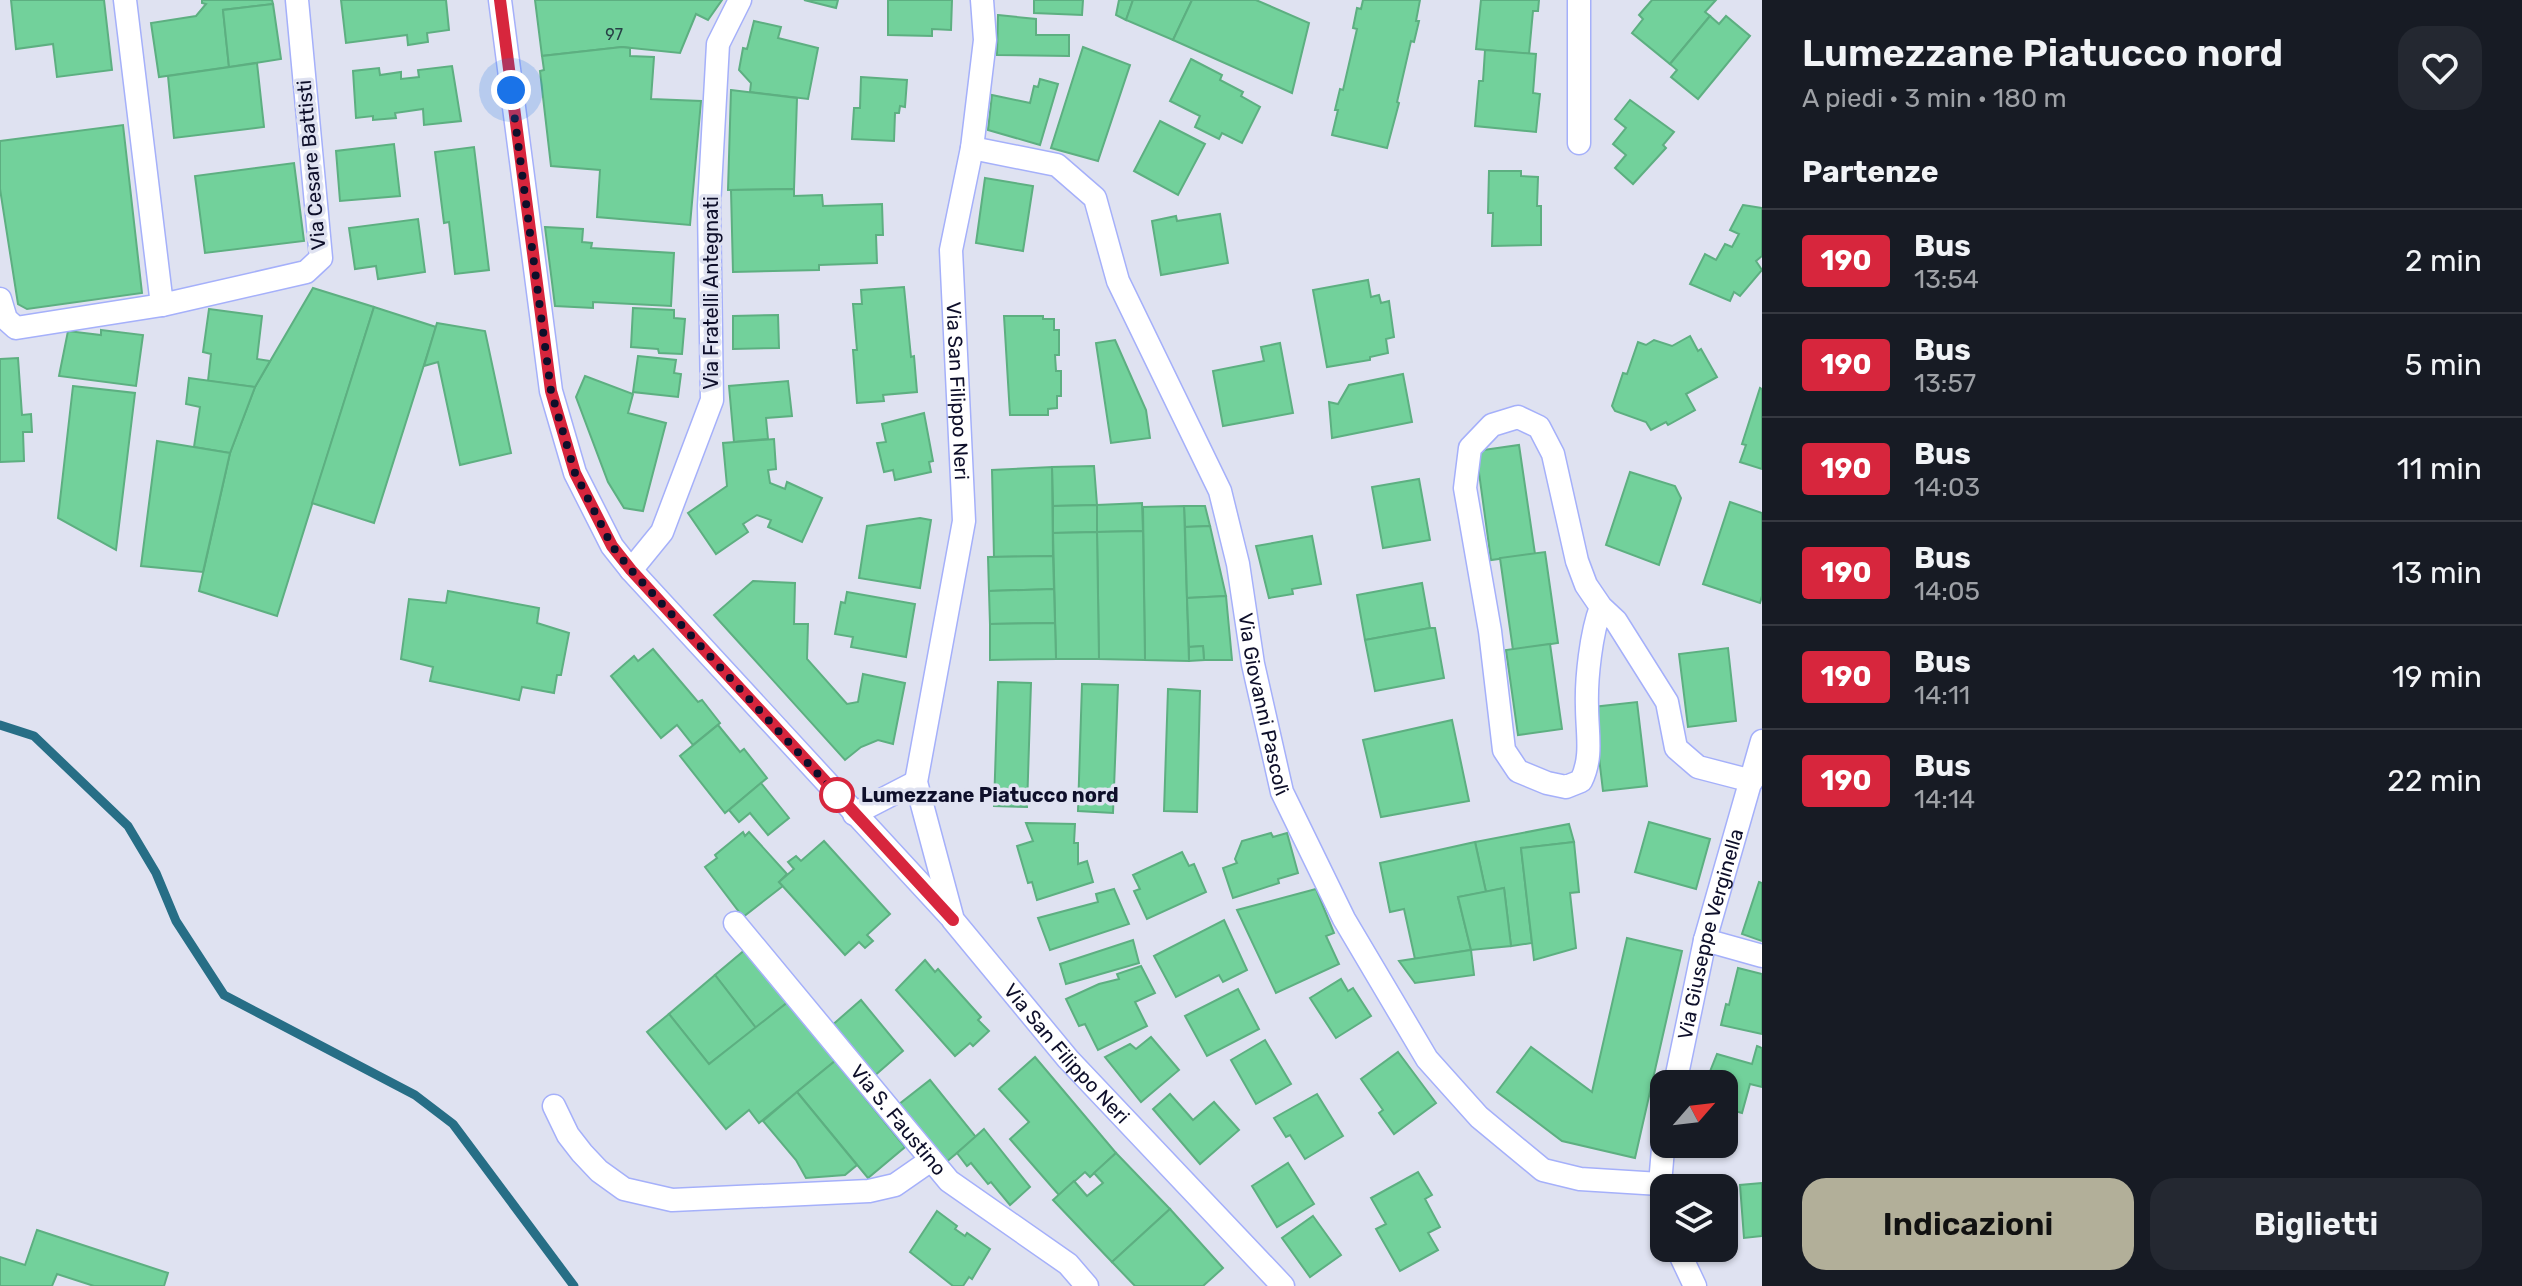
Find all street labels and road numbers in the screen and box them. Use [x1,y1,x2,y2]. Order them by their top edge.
street label: Via Cesare Battisti [292,79,330,251]
street label: Via Fratelli Antegnati [699,196,723,390]
street label: Via San Filippo Neri [941,301,974,480]
street label: Via Giovanni Pascoli [1233,611,1294,800]
street label: Via Giuseppe Verginella [1673,826,1748,1042]
street label: Via San Filippo Neri [999,979,1135,1128]
street label: Via S. Faustino [845,1060,951,1180]

